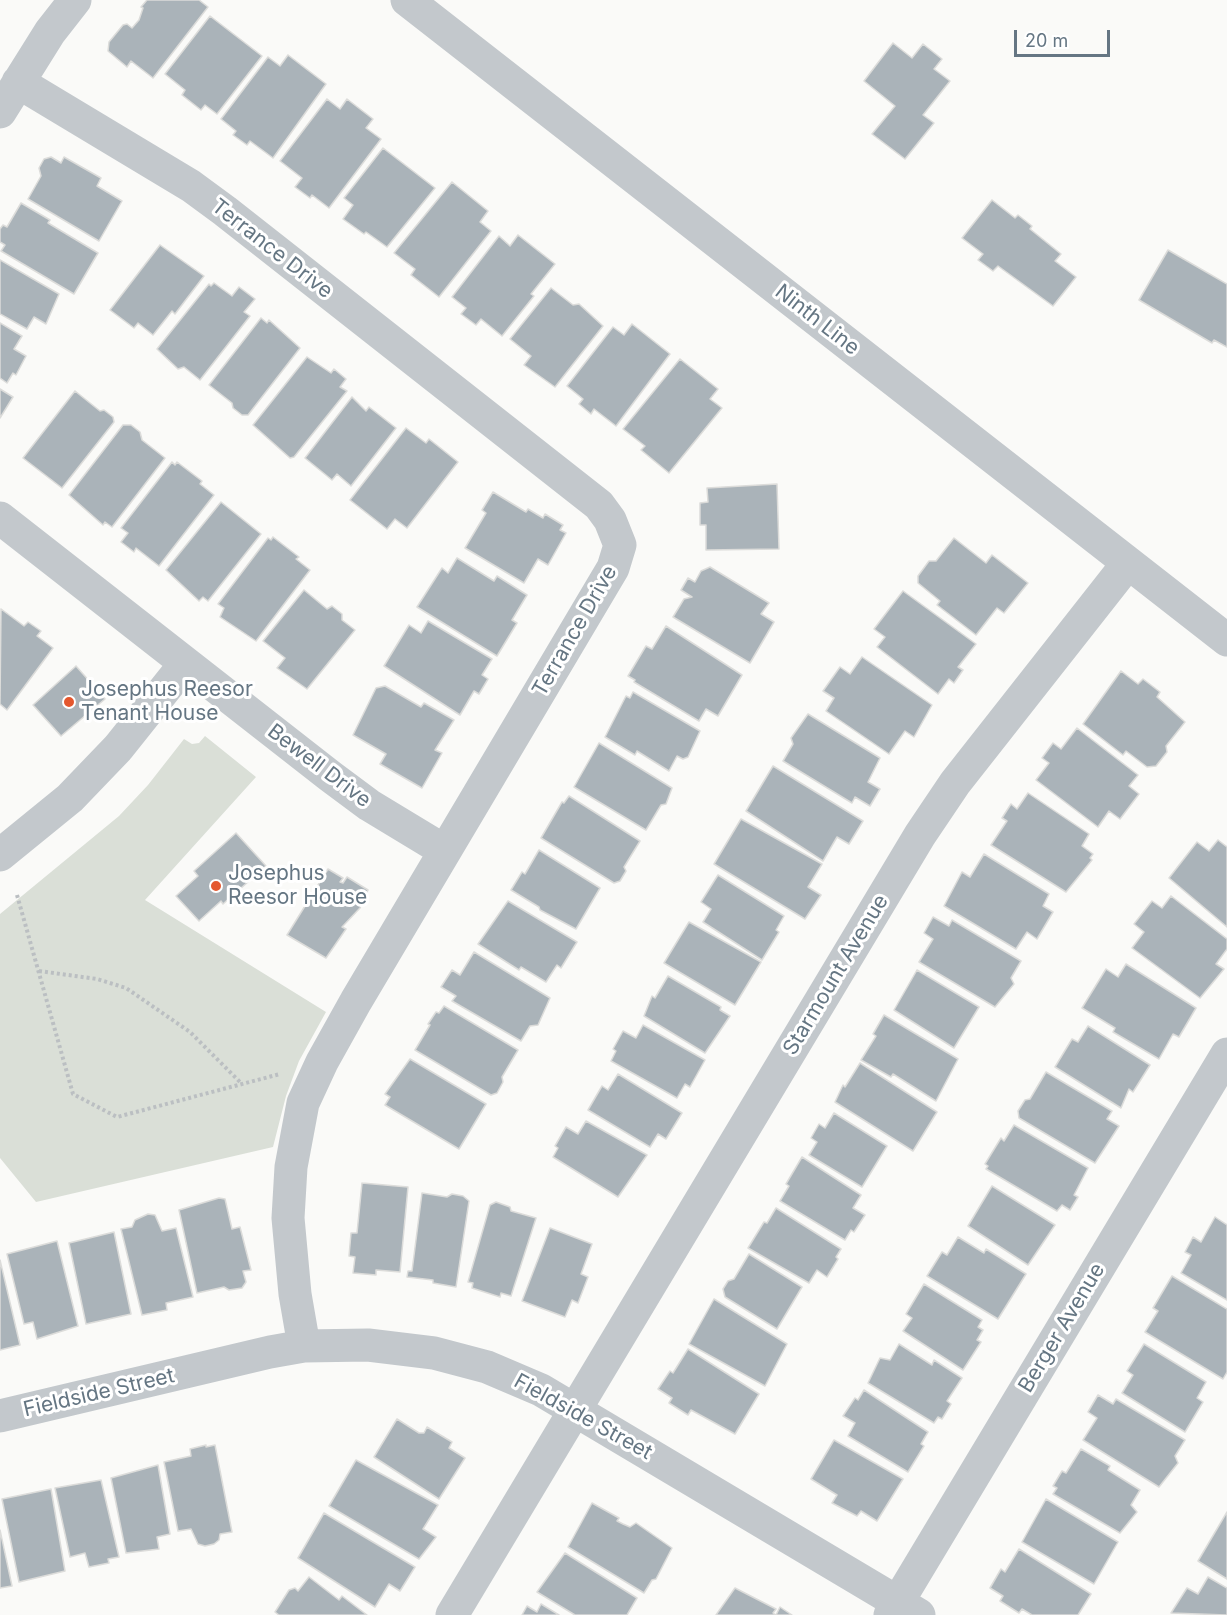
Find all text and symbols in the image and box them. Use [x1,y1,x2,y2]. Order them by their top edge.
scale bar [1017,18,1113,56]
text: 20 m [1025,30,1068,51]
street label: Terrance Drive [206,194,338,304]
street label: Ninth Line [770,279,864,361]
street label: Terrance Drive [527,561,623,701]
place label: Josephus Reesor Tenant House [81,677,253,727]
marker: Josephus Reesor Tenant House [62,695,76,709]
street label: Bewell Drive [262,719,376,813]
place label: Josephus Reesor House [228,861,367,911]
marker: Josephus Reesor House [209,879,223,893]
street label: Starmount Avenue [778,890,894,1060]
street label: Berger Avenue [1014,1259,1110,1397]
street label: Fieldside Street [21,1363,177,1423]
street label: Fieldside Street [509,1369,657,1465]

